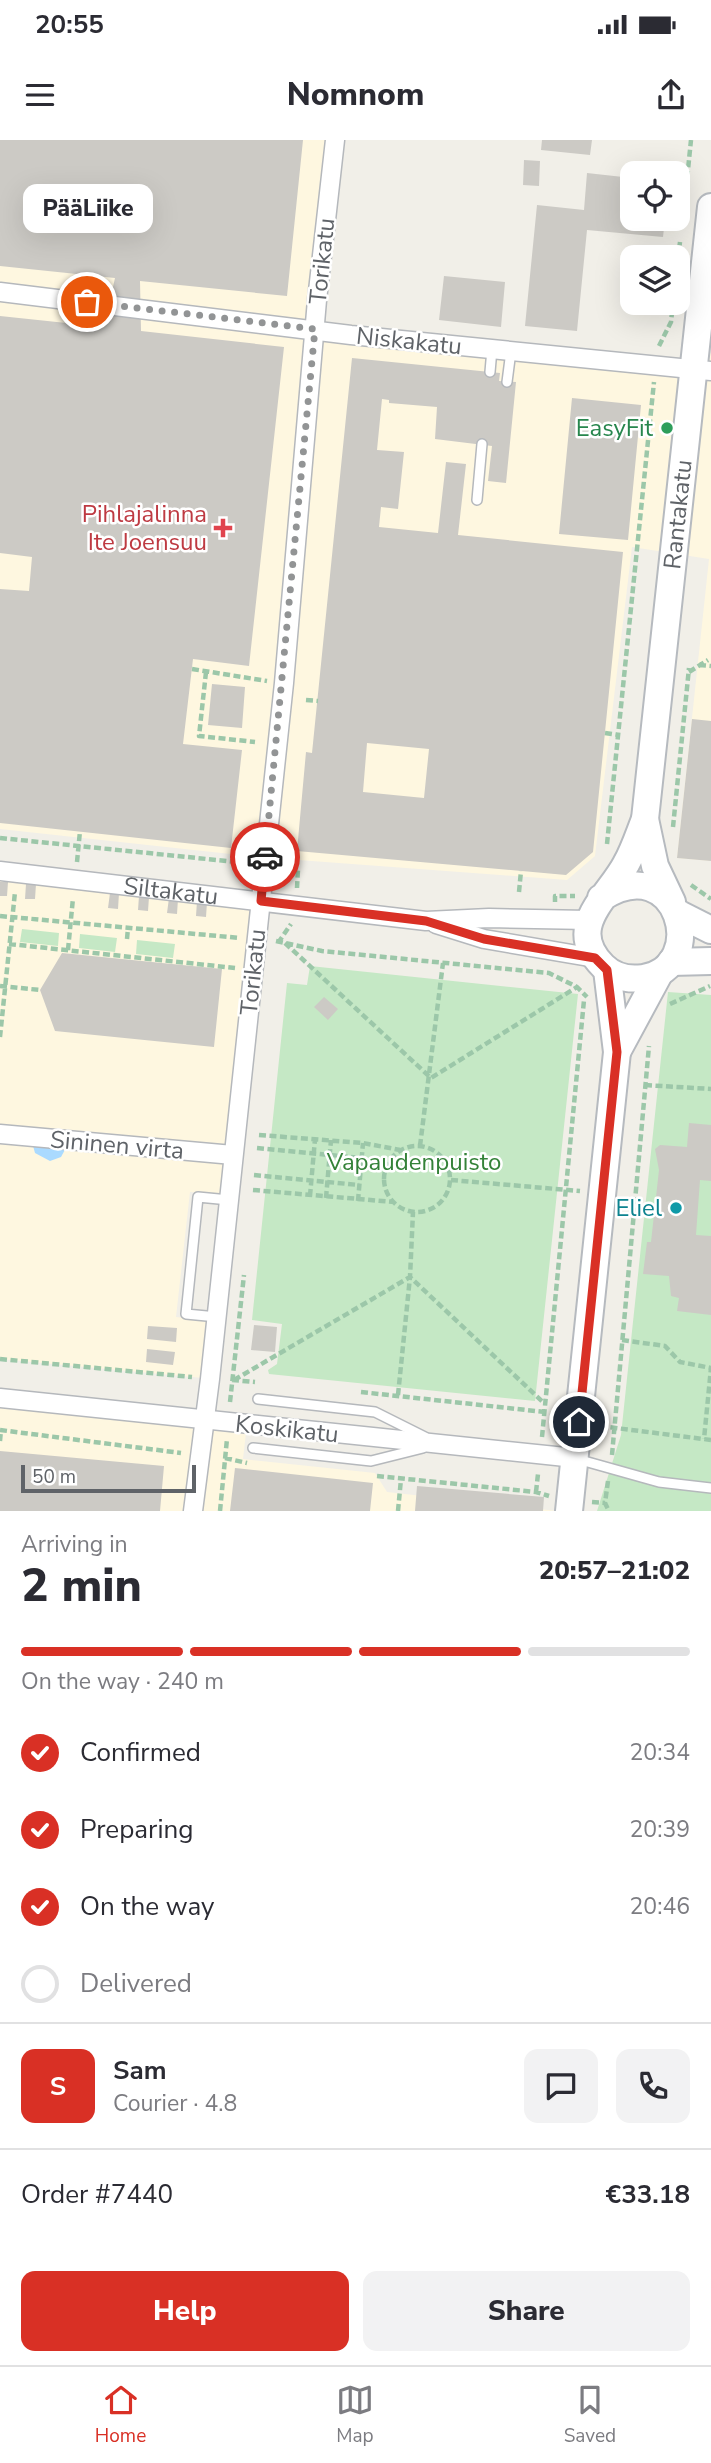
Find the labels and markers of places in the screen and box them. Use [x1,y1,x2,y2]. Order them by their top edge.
callout: PääLiike [22,183,152,232]
pin [57,272,117,332]
place label: EasyFit [576,412,654,444]
marker: EasyFit [659,420,675,436]
place label: Pihlajalinna Ite Joensuu [82,498,207,558]
marker: Pihlajalinna Ite Joensuu [213,518,233,538]
place label: Eliel [615,1192,662,1224]
marker: Eliel [668,1200,684,1216]
pin [549,1392,609,1452]

